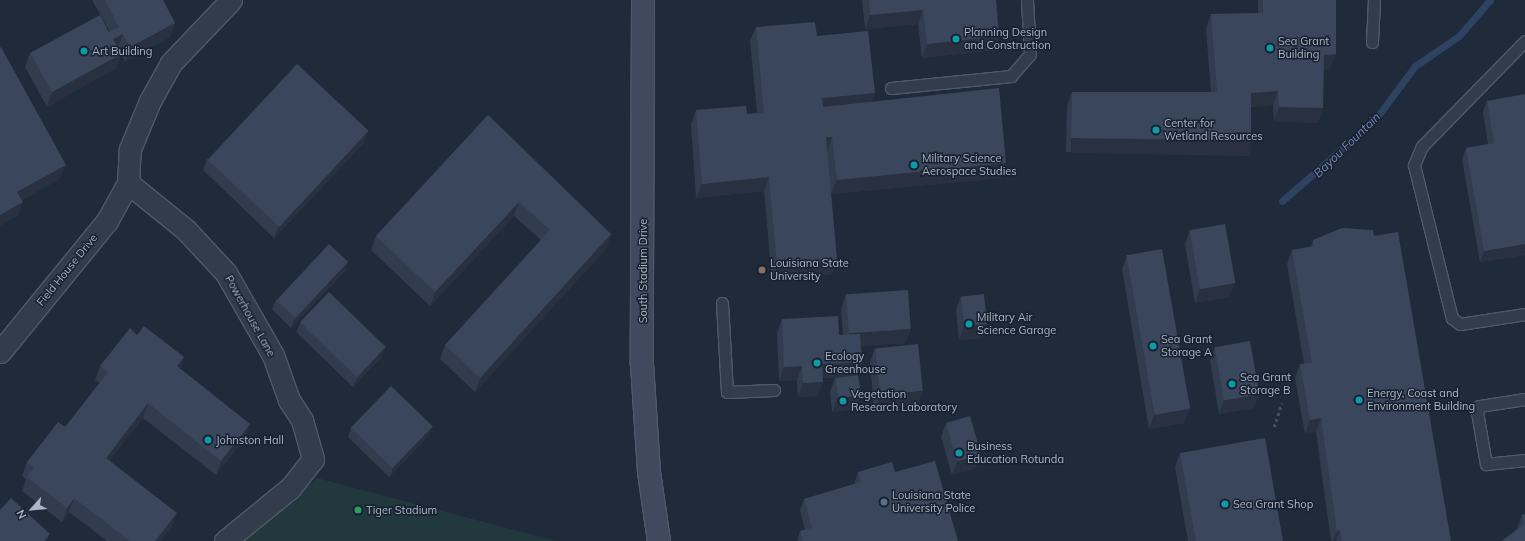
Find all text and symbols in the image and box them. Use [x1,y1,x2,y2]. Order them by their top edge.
place label: Planning Design and Construction [964,26,1051,52]
marker: Planning Design and Construction [951,34,961,44]
place label: Sea Grant Building [1278,35,1329,61]
marker: Sea Grant Building [1265,43,1275,53]
place label: Art Building [92,44,152,58]
marker: Art Building [79,46,89,56]
water label: Bayou Fountain [1311,110,1383,180]
place label: Center for Wetland Resources [1164,117,1263,143]
marker: Center for Wetland Resources [1151,125,1161,135]
place label: Military Science Aerospace Studies [922,152,1017,178]
marker: Military Science Aerospace Studies [909,160,919,170]
street label: South Stadium Drive [636,219,650,323]
street label: Field House Drive [34,231,100,309]
place label: Louisiana State University [770,257,849,283]
marker: Louisiana State University [757,265,767,275]
street label: Powerhouse Lane [222,273,278,359]
place label: Military Air Science Garage [977,311,1056,337]
marker: Military Air Science Garage [964,319,974,329]
place label: Sea Grant Storage A [1161,333,1212,359]
marker: Sea Grant Storage A [1148,341,1158,351]
place label: Ecology Greenhouse [825,350,886,376]
marker: Ecology Greenhouse [812,358,822,368]
place label: Sea Grant Storage B [1240,371,1291,397]
marker: Sea Grant Storage B [1227,379,1237,389]
place label: Energy, Coast and Environment Building [1367,387,1475,413]
place label: Vegetation Research Laboratory [851,388,957,414]
marker: Energy, Coast and Environment Building [1354,395,1364,405]
marker: Vegetation Research Laboratory [838,396,848,406]
place label: Johnston Hall [216,433,284,447]
marker: Johnston Hall [203,435,213,445]
place label: Business Education Rotunda [967,440,1064,466]
marker: Business Education Rotunda [954,448,964,458]
north arrow [12,489,52,529]
place label: Louisiana State University Police [892,489,975,515]
marker: Louisiana State University Police [879,497,889,507]
place label: Sea Grant Shop [1233,497,1313,511]
marker: Sea Grant Shop [1220,499,1230,509]
place label: Tiger Stadium [366,503,437,517]
marker: Tiger Stadium [353,505,363,515]
text: N [13,508,29,521]

